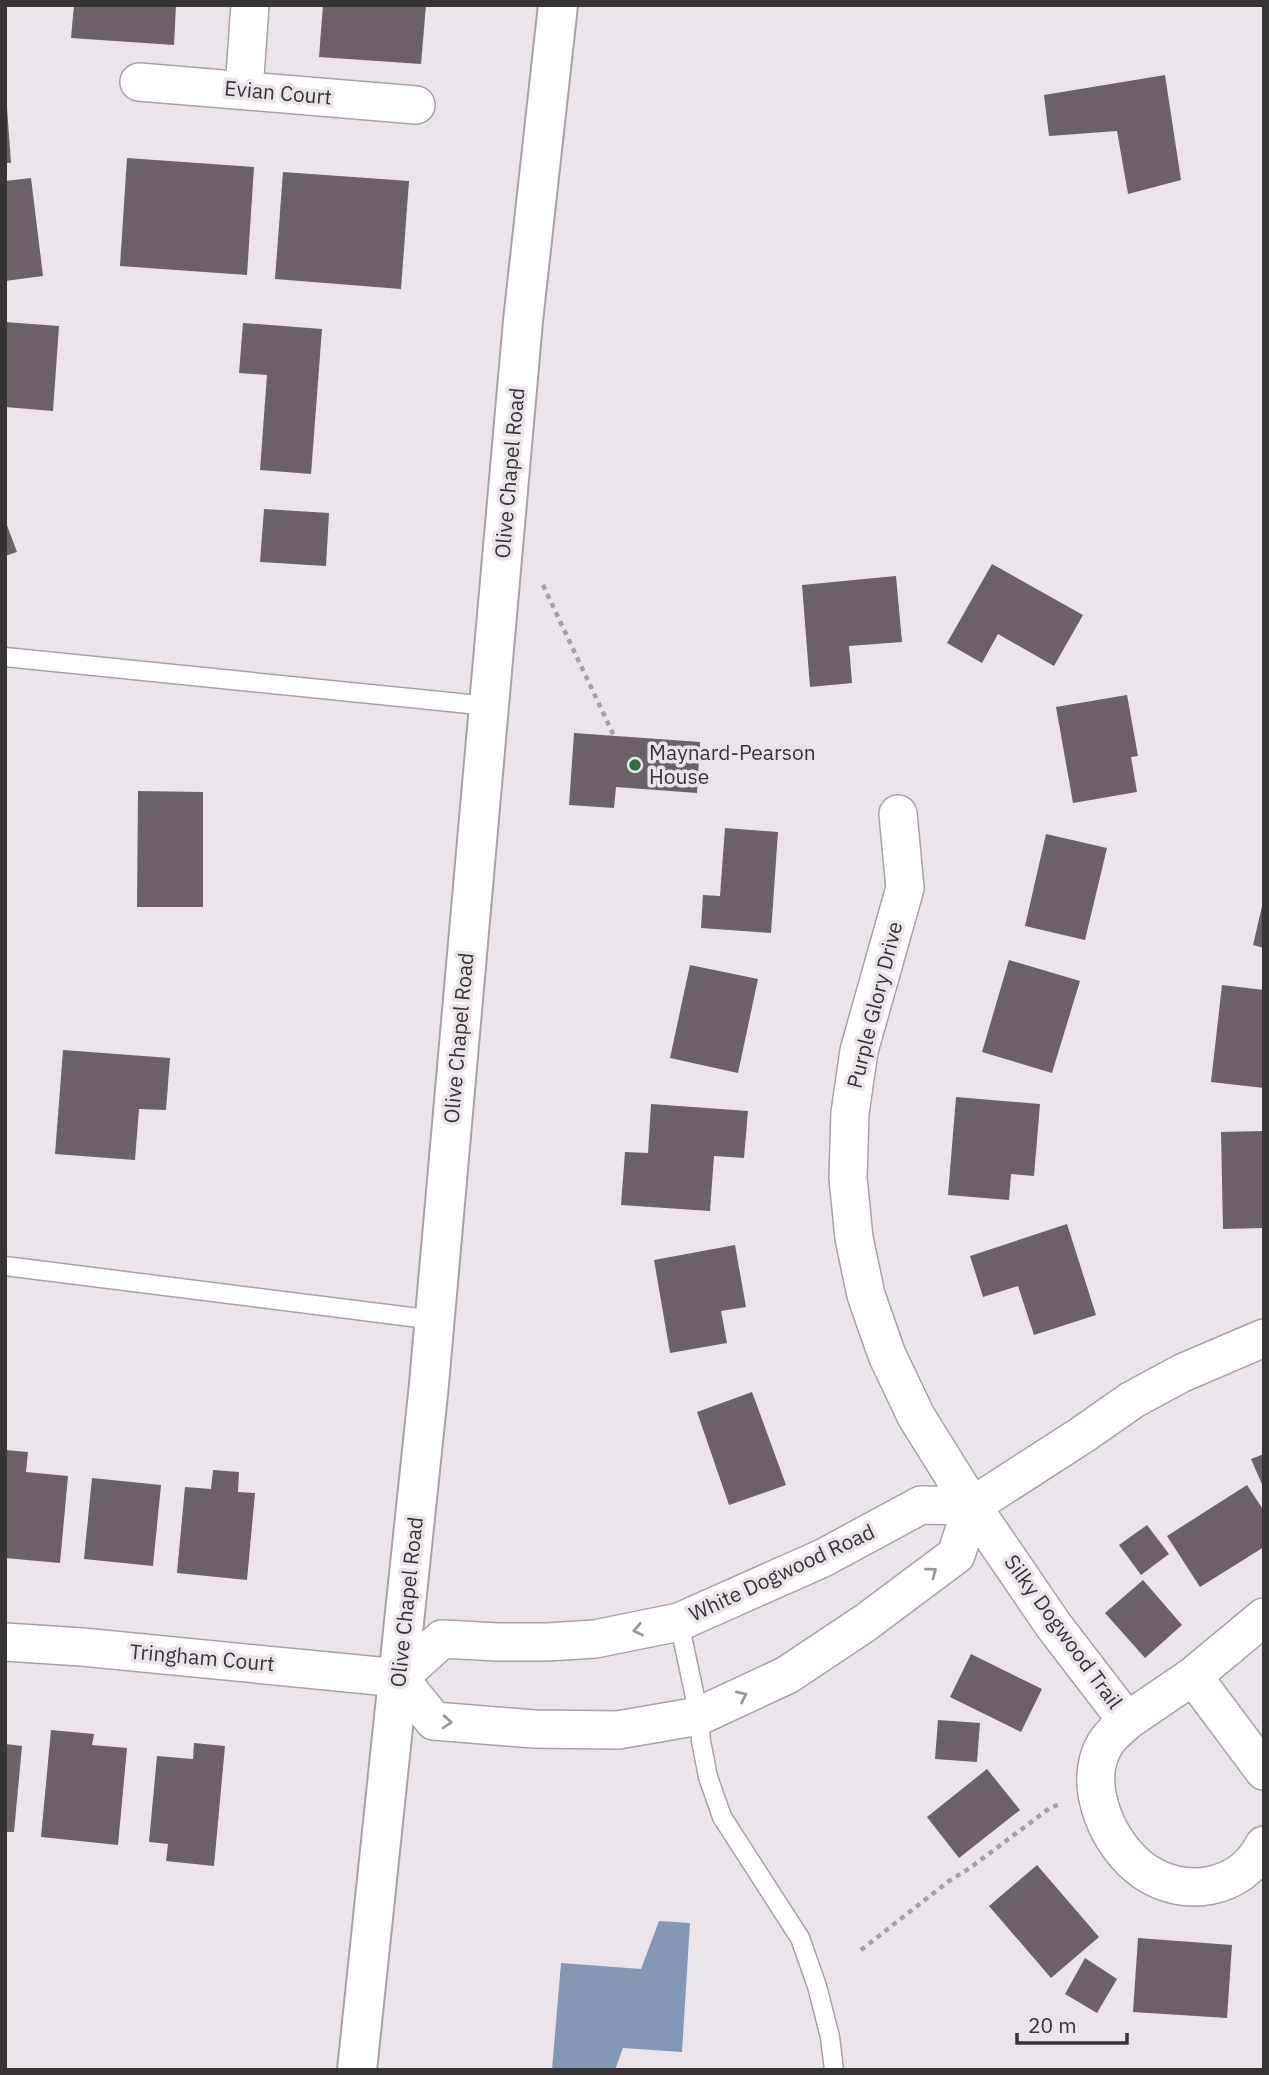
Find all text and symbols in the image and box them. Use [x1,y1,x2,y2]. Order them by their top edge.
street label: Evian Court [223,73,333,111]
street label: Olive Chapel Road [488,386,530,559]
place label: Maynard-Pearson House [649,738,816,790]
marker: Maynard-Pearson House [627,757,643,773]
street label: Purple Glory Drive [840,918,908,1091]
street label: Olive Chapel Road [437,951,479,1124]
street label: Olive Chapel Road [383,1515,429,1689]
street label: White Dogwood Road [684,1517,879,1627]
street label: Silky Dogwood Trail [998,1549,1129,1714]
one-way arrow [925,1568,937,1581]
one-way arrow [632,1622,644,1637]
street label: Tringham Court [128,1637,276,1677]
one-way arrow [735,1690,747,1704]
one-way arrow [442,1714,453,1729]
scale bar [1017,2002,1127,2046]
text: 20 m [1028,2011,1077,2039]

